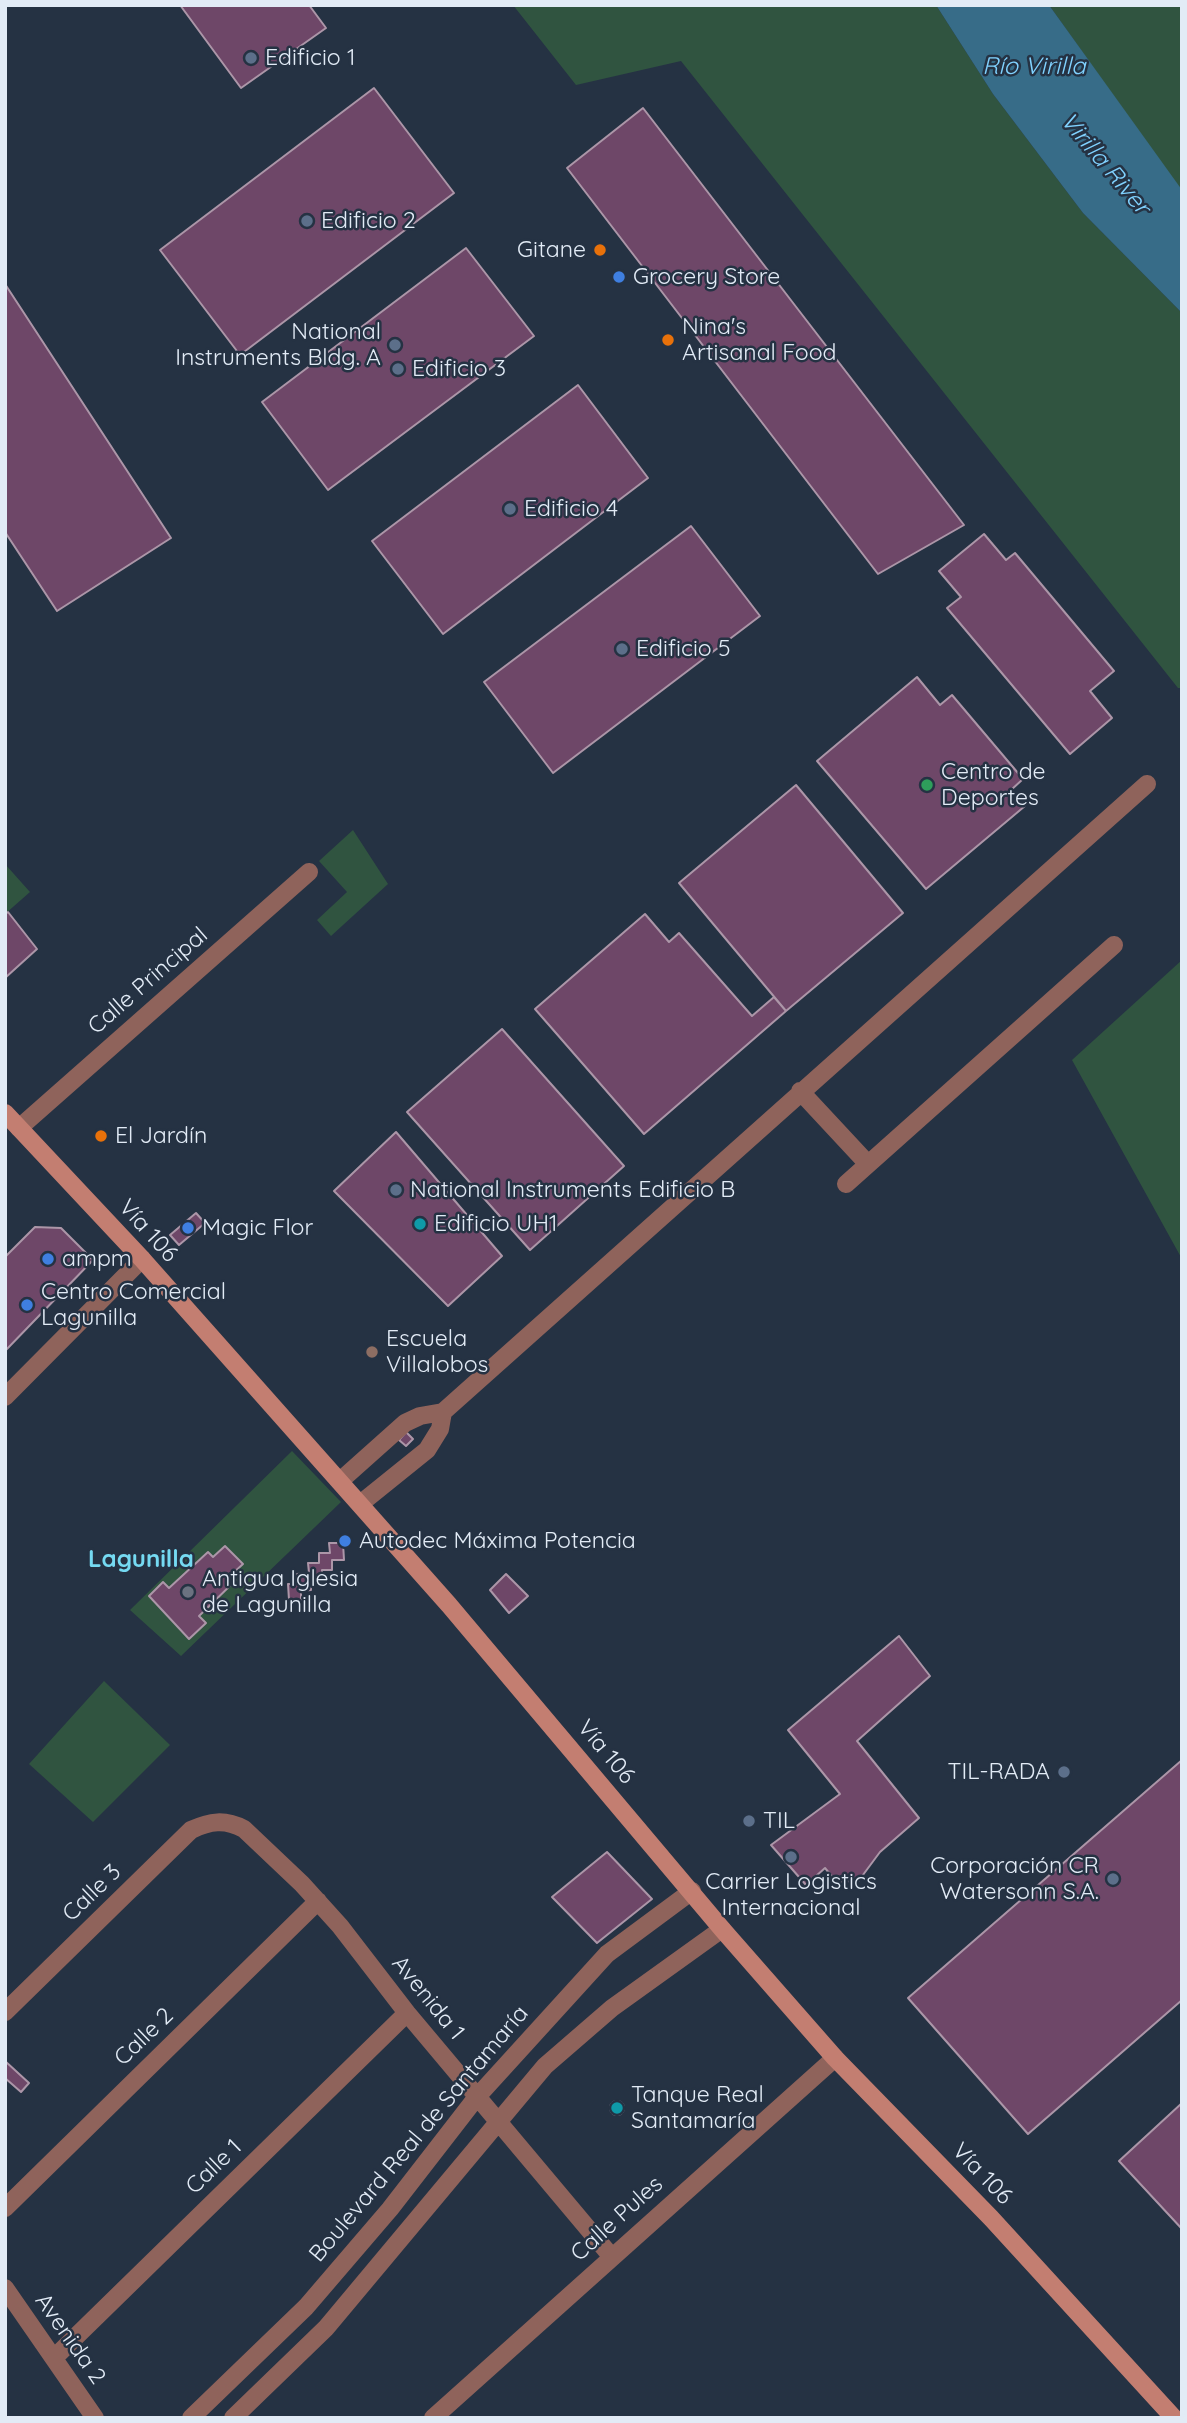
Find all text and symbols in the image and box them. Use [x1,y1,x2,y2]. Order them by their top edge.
place label: Edificio 1 [265,44,356,72]
marker: Edificio 1 [243,50,259,66]
water label: Río Virilla [982,53,1086,81]
water label: Virilla River [1054,107,1156,221]
place label: Edificio 2 [321,207,416,235]
marker: Edificio 2 [299,213,315,229]
place label: Gitane [517,236,586,264]
marker: Gitane [592,242,608,258]
place label: Grocery Store [633,263,780,291]
marker: Grocery Store [611,269,627,285]
place label: Nina's Artisanal Food [682,313,837,367]
place label: National Instruments Bldg. A [175,318,381,372]
marker: Nina's Artisanal Food [660,332,676,348]
marker: National Instruments Bldg. A [387,337,403,353]
place label: Edificio 3 [412,355,506,383]
marker: Edificio 3 [390,361,406,377]
place label: Edificio 4 [524,495,618,523]
marker: Edificio 4 [502,501,518,517]
place label: Edificio 5 [636,635,731,663]
marker: Edificio 5 [614,641,630,657]
place label: Centro de Deportes [941,758,1046,812]
marker: Centro de Deportes [919,777,935,793]
street label: Calle Principal [83,922,213,1040]
place label: El Jardín [115,1122,207,1150]
marker: El Jardín [93,1128,109,1144]
place label: National Instruments Edificio B [410,1176,735,1204]
marker: National Instruments Edificio B [388,1182,404,1198]
street label: Vía 106 [113,1194,183,1268]
place label: Edificio UH1 [434,1210,557,1238]
place label: Magic Flor [202,1214,313,1242]
marker: Edificio UH1 [412,1216,428,1232]
marker: Magic Flor [180,1220,196,1236]
place label: ampm [62,1245,132,1273]
marker: ampm [40,1251,56,1267]
place label: Centro Comercial Lagunilla [41,1278,226,1332]
marker: Centro Comercial Lagunilla [19,1297,35,1313]
place label: Escuela Villalobos [386,1325,488,1379]
marker: Escuela Villalobos [364,1344,380,1360]
place label: Autodec Máxima Potencia [359,1527,636,1555]
marker: Autodec Máxima Potencia [337,1533,353,1549]
district label: Lagunilla [88,1546,194,1574]
place label: Antigua Iglesia de Lagunilla [202,1565,358,1619]
marker: Antigua Iglesia de Lagunilla [180,1584,196,1600]
street label: Vía 106 [571,1714,641,1790]
place label: TIL-RADA [948,1758,1050,1786]
marker: TIL-RADA [1056,1764,1072,1780]
place label: TIL [763,1807,795,1835]
marker: TIL [741,1813,757,1829]
marker: Carrier Logistics Internacional [783,1849,799,1865]
place label: Corporación CR Watersonn S.A. [930,1852,1099,1906]
street label: Calle 3 [57,1859,127,1927]
place label: Carrier Logistics Internacional [705,1868,877,1922]
marker: Corporación CR Watersonn S.A. [1105,1871,1121,1887]
street label: Avenida 1 [386,1950,470,2046]
street label: Boulevard Real de Santamaría [304,2000,534,2268]
street label: Calle 2 [109,2002,179,2072]
place label: Tanque Real Santamaría [631,2081,764,2135]
marker: Tanque Real Santamaría [609,2100,625,2116]
street label: Calle 1 [180,2134,248,2200]
street label: Vía 106 [946,2137,1018,2211]
street label: Calle Pules [565,2171,669,2267]
street label: Avenida 2 [29,2288,111,2390]

